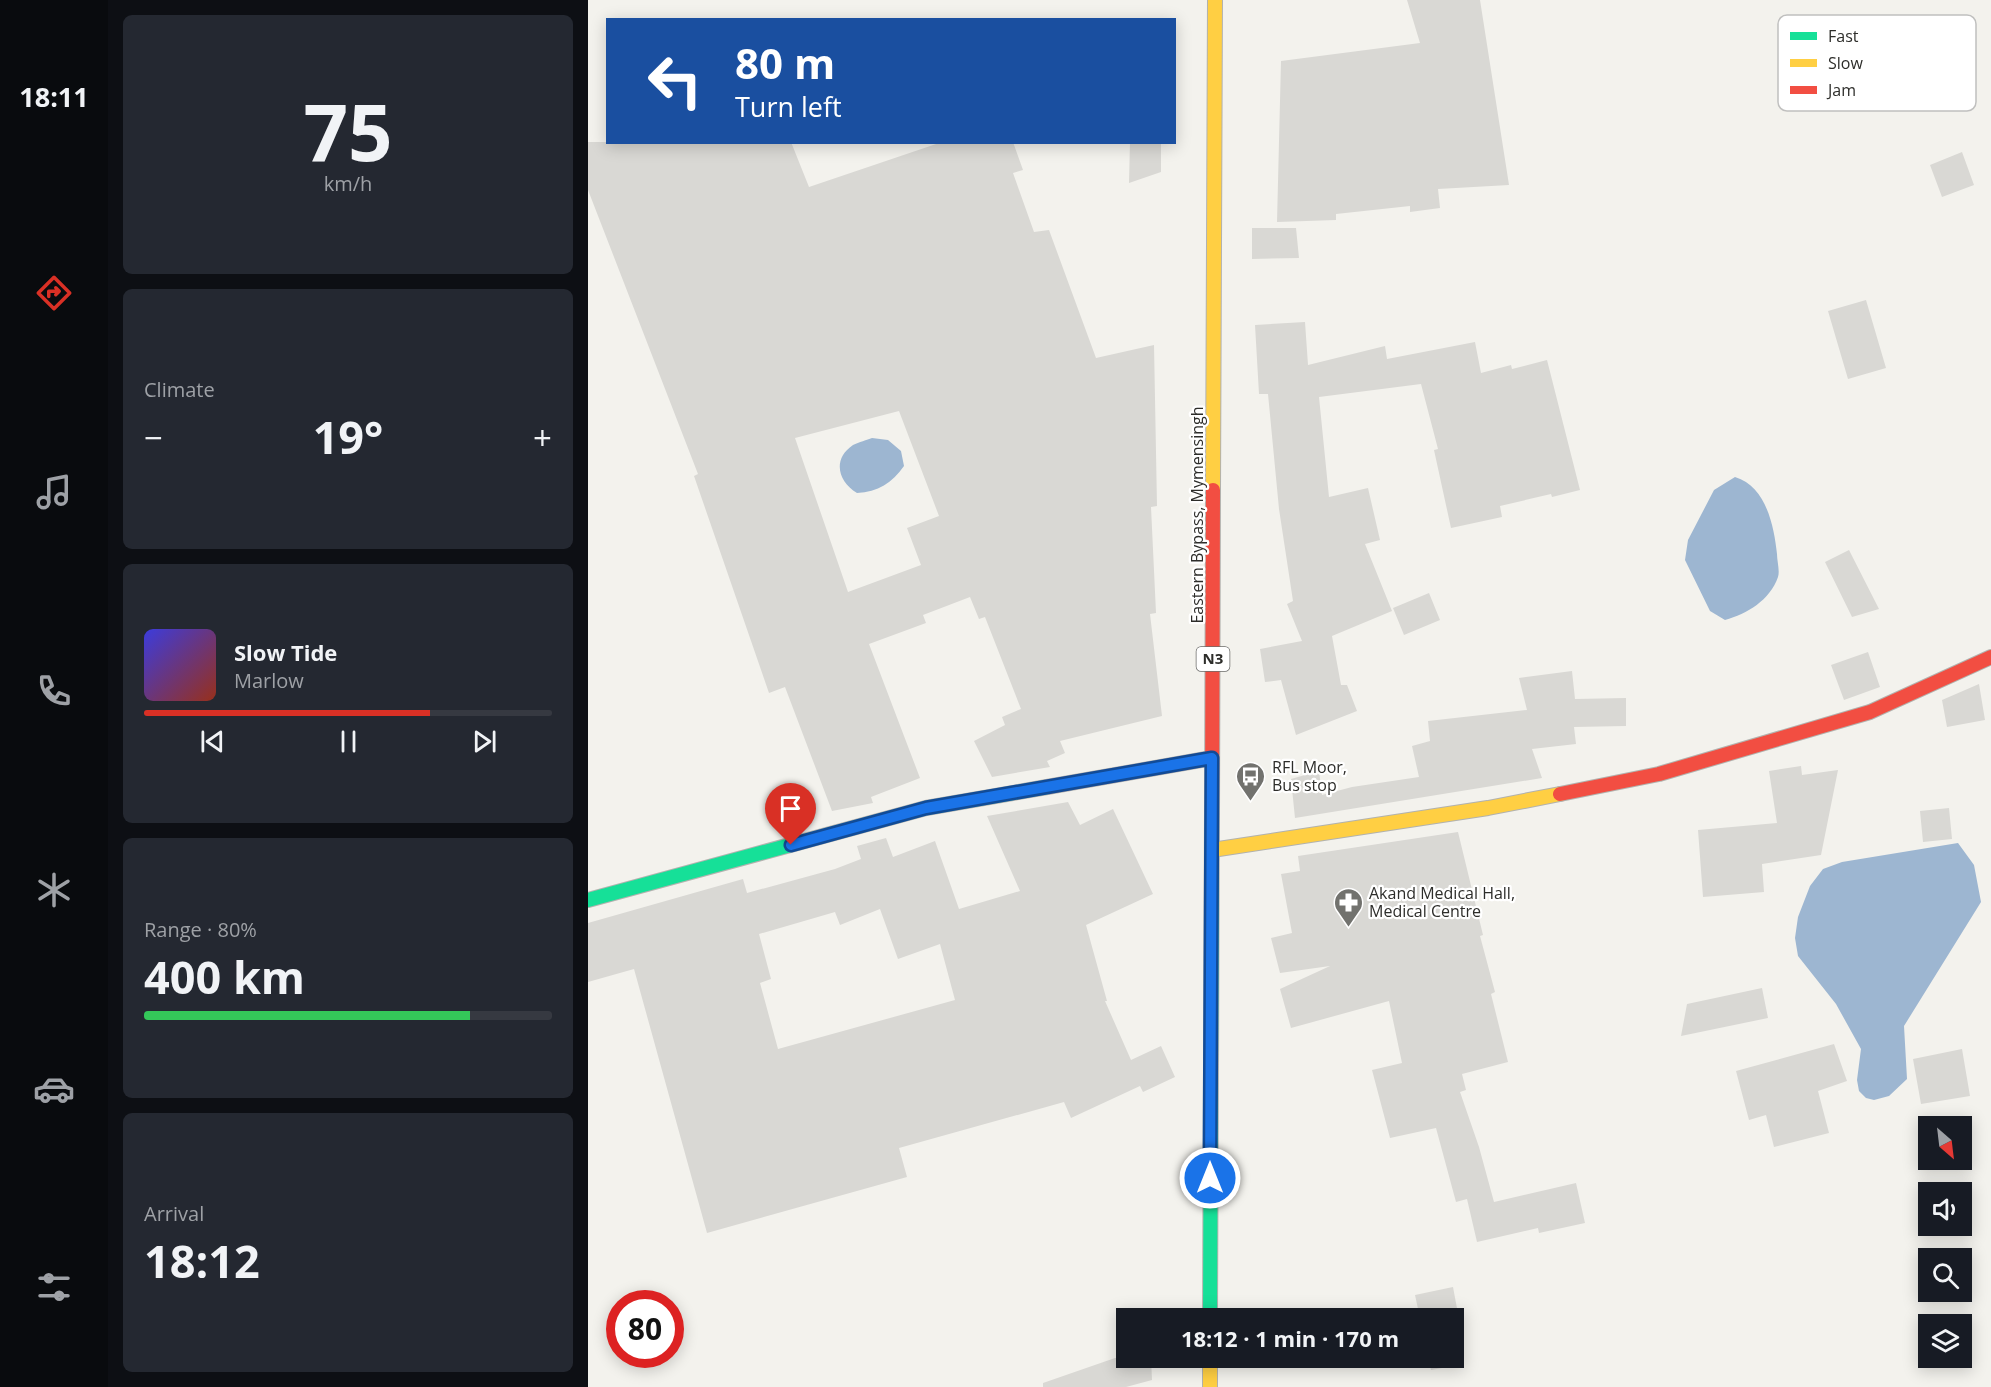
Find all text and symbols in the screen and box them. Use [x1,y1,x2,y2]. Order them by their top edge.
legend [1778,15,1976,111]
text: Fast [1828,25,1859,47]
text: 80 m [735,34,835,91]
icon: left [636,42,714,120]
text: Slow [1828,52,1863,74]
text: 18:11 [19,78,89,115]
text: 75 [303,78,393,184]
text: Jam [1826,79,1856,101]
text: Turn left [735,88,842,125]
text: km/h [324,170,372,197]
icon: directions [33,272,75,314]
text: Climate [144,376,215,403]
text: 19° [313,406,383,467]
street label: Eastern Bypass, Mymensingh [1186,406,1208,624]
text: − [144,415,163,460]
text: + [533,415,552,460]
icon: music [33,471,75,513]
text: Slow Tide [234,637,337,667]
road number: N3 [1196,647,1230,671]
text: Marlow [234,667,304,694]
icon: phone [33,670,75,712]
icon: previous [196,725,229,758]
icon: pause [332,725,365,758]
icon: next [468,725,501,758]
place label: RFL Moor, Bus stop [1272,756,1347,796]
bus stop icon: RFL Moor, Bus stop [1235,760,1267,802]
pin [765,783,816,845]
icon: arrive [774,792,807,825]
icon: climate [33,869,75,911]
place label: Akand Medical Hall, Medical Centre [1369,882,1515,922]
pharmacy icon: Akand Medical Hall, Medical Centre [1332,886,1364,928]
text: Range · 80% [144,916,257,943]
text: 400 km [144,946,305,1007]
icon: car [33,1068,75,1110]
north arrow [1918,1116,1972,1170]
map controls [1918,1116,1972,1368]
position arrow [1178,1146,1242,1210]
button: sound [1918,1182,1972,1236]
text: Arrival [144,1200,204,1227]
text: 18:12 [144,1230,260,1291]
button: search [1918,1248,1972,1302]
icon: filters [33,1266,75,1308]
speed limit sign: 80 [606,1290,684,1368]
button: layers [1918,1314,1972,1368]
text: 18:12 · 1 min · 170 m [1181,1323,1399,1353]

